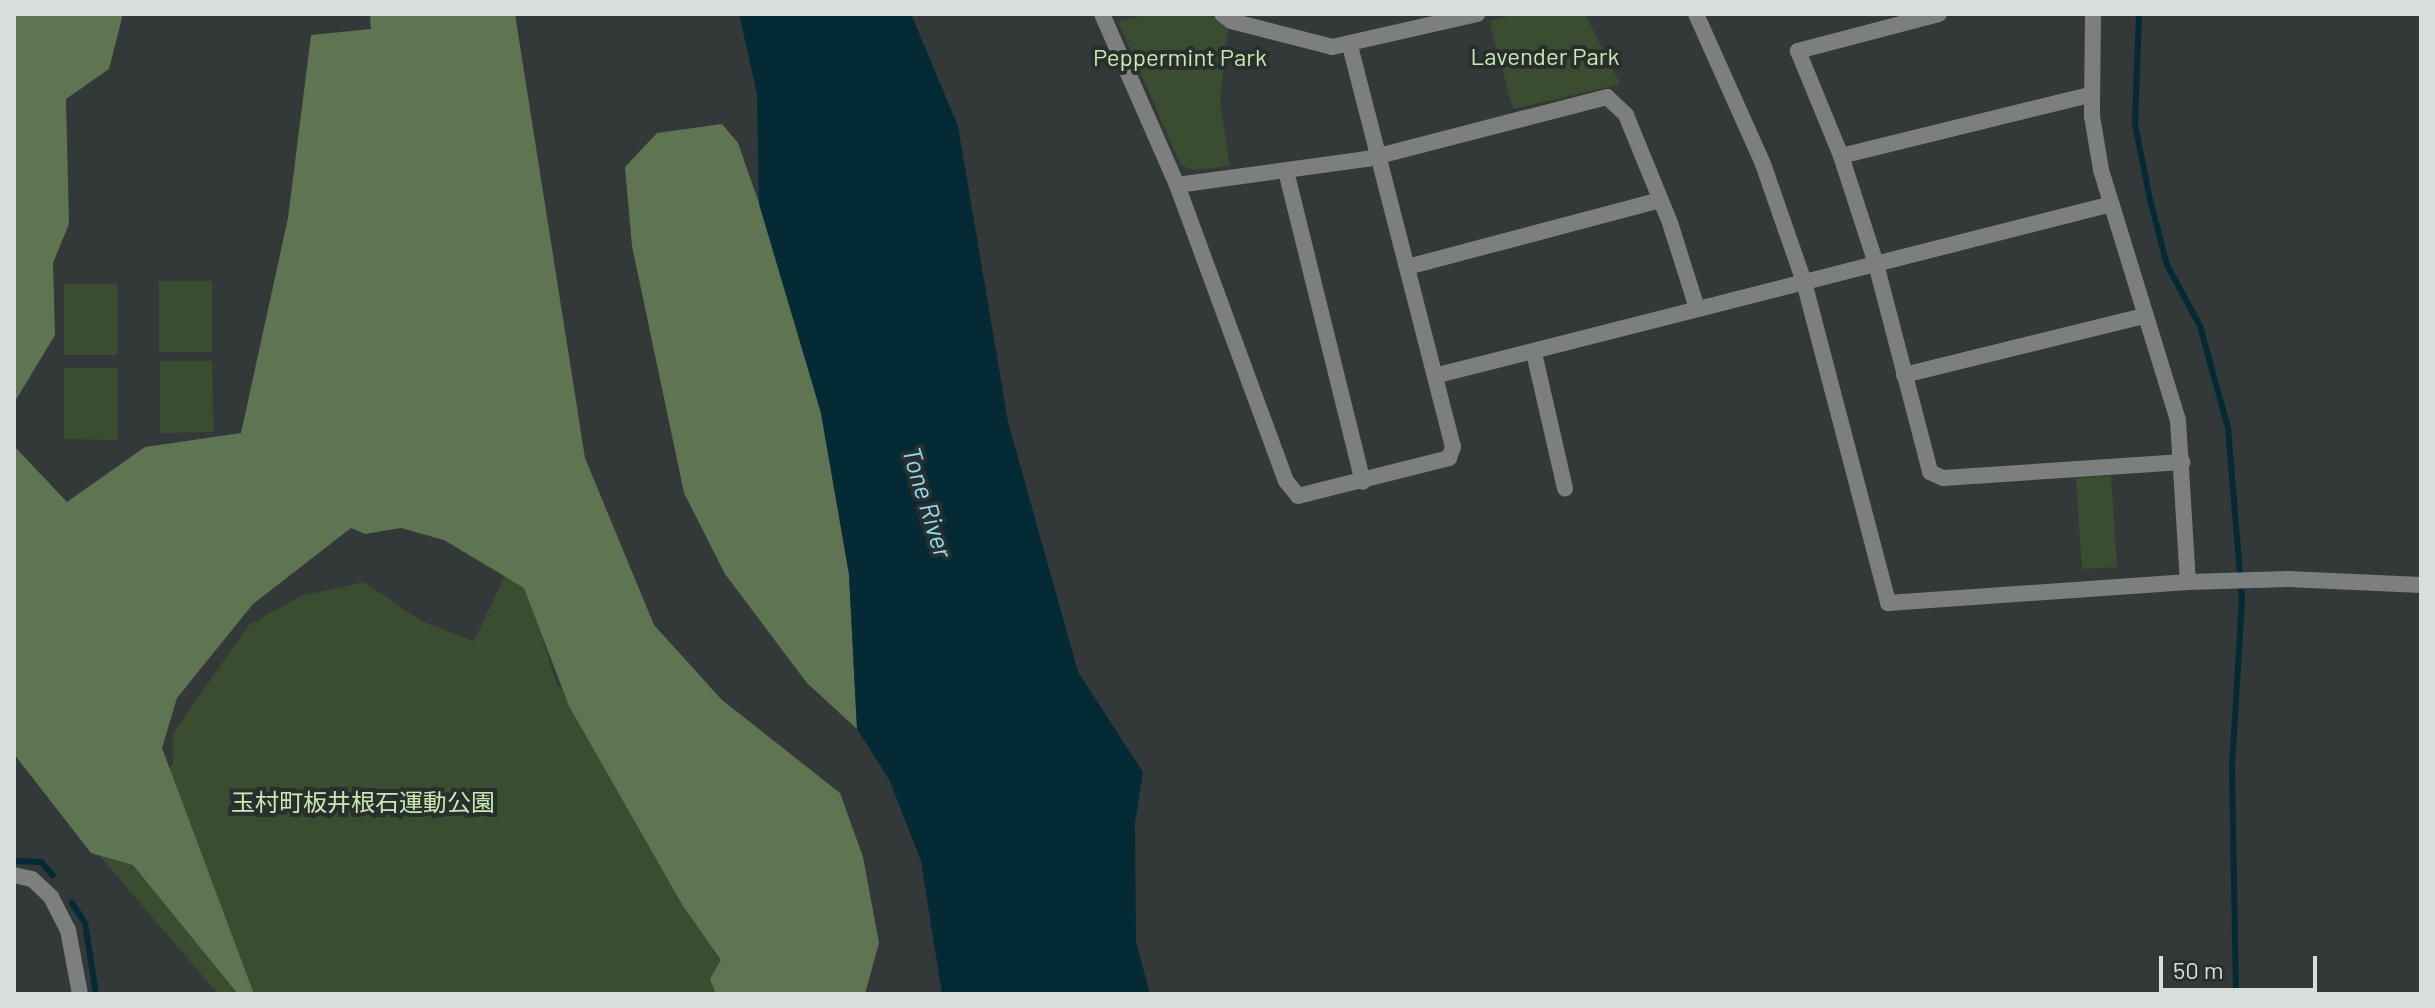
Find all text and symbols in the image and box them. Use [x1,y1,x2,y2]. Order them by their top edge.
park label: Lavender Park [1471,42,1619,70]
park label: Peppermint Park [1093,43,1267,71]
water label: Tone River [896,443,960,561]
park label: 玉村町板井根石運動公園 [231,788,495,816]
scale bar [2163,940,2321,990]
text: 50 m [2173,955,2224,984]

